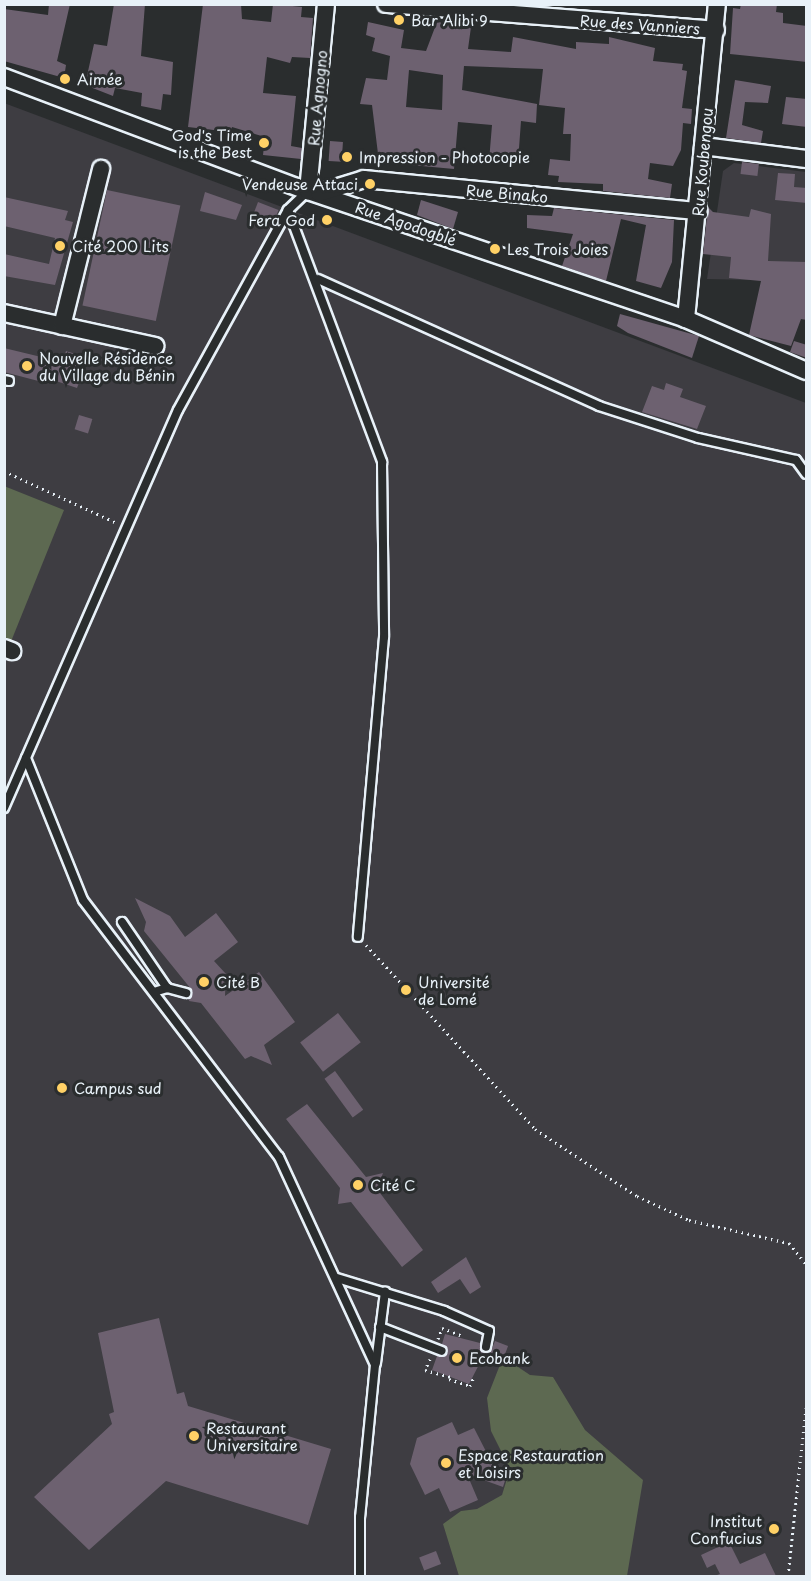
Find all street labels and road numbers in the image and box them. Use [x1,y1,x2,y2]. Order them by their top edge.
street label: Rue des Vanniers [578,11,702,37]
street label: Rue Agnogno [304,49,330,147]
street label: Rue Koubengou [688,106,716,218]
street label: Rue Binako [465,180,549,206]
street label: Rue Agodogblé [353,197,459,249]

